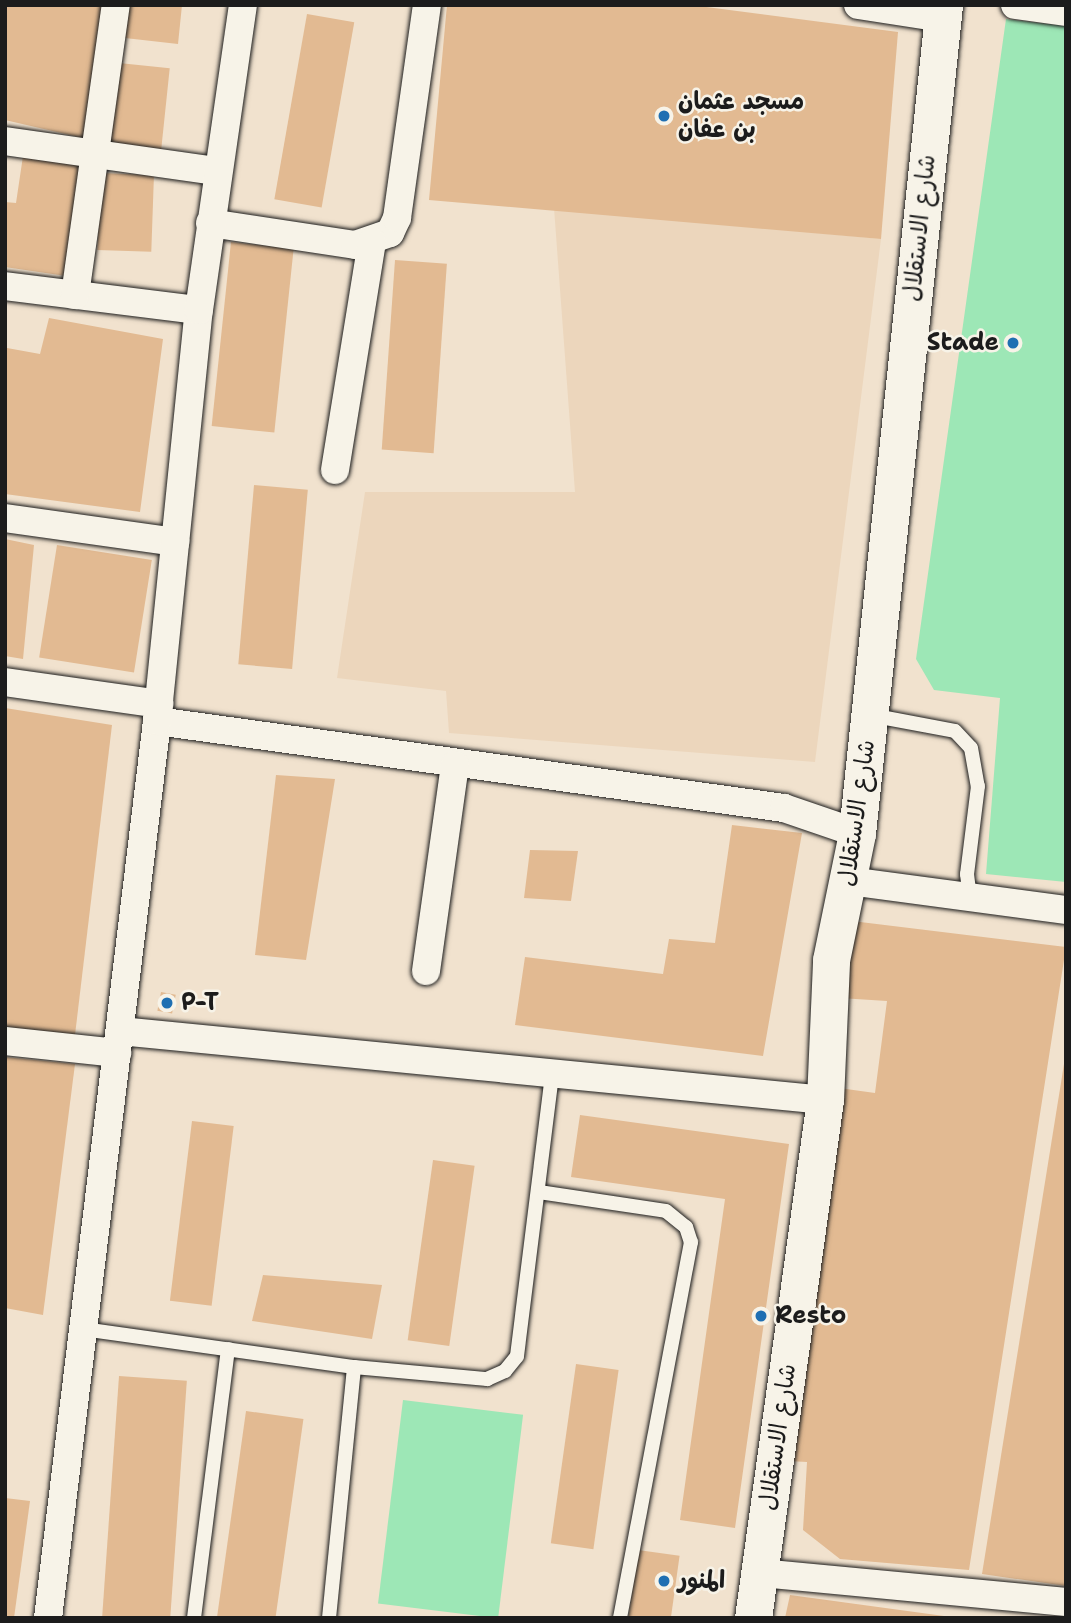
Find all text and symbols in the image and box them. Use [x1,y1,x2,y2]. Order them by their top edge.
place label: مسجد عثمان بن عفان [678,88,804,144]
marker: مسجد عثمان بن عفان [656,108,672,124]
street label: شارع الاستقلال [898,153,942,303]
place label: Stade [927,329,999,357]
marker: Stade [1005,335,1021,351]
street label: شارع الاستقلال [832,738,882,888]
place label: P-T [181,989,219,1017]
marker: P-T [159,995,175,1011]
place label: Resto [775,1302,846,1330]
marker: Resto [753,1308,769,1324]
street label: شارع الاستقلال [753,1362,803,1512]
place label: المنور [678,1567,725,1595]
marker: المنور [656,1573,672,1589]

